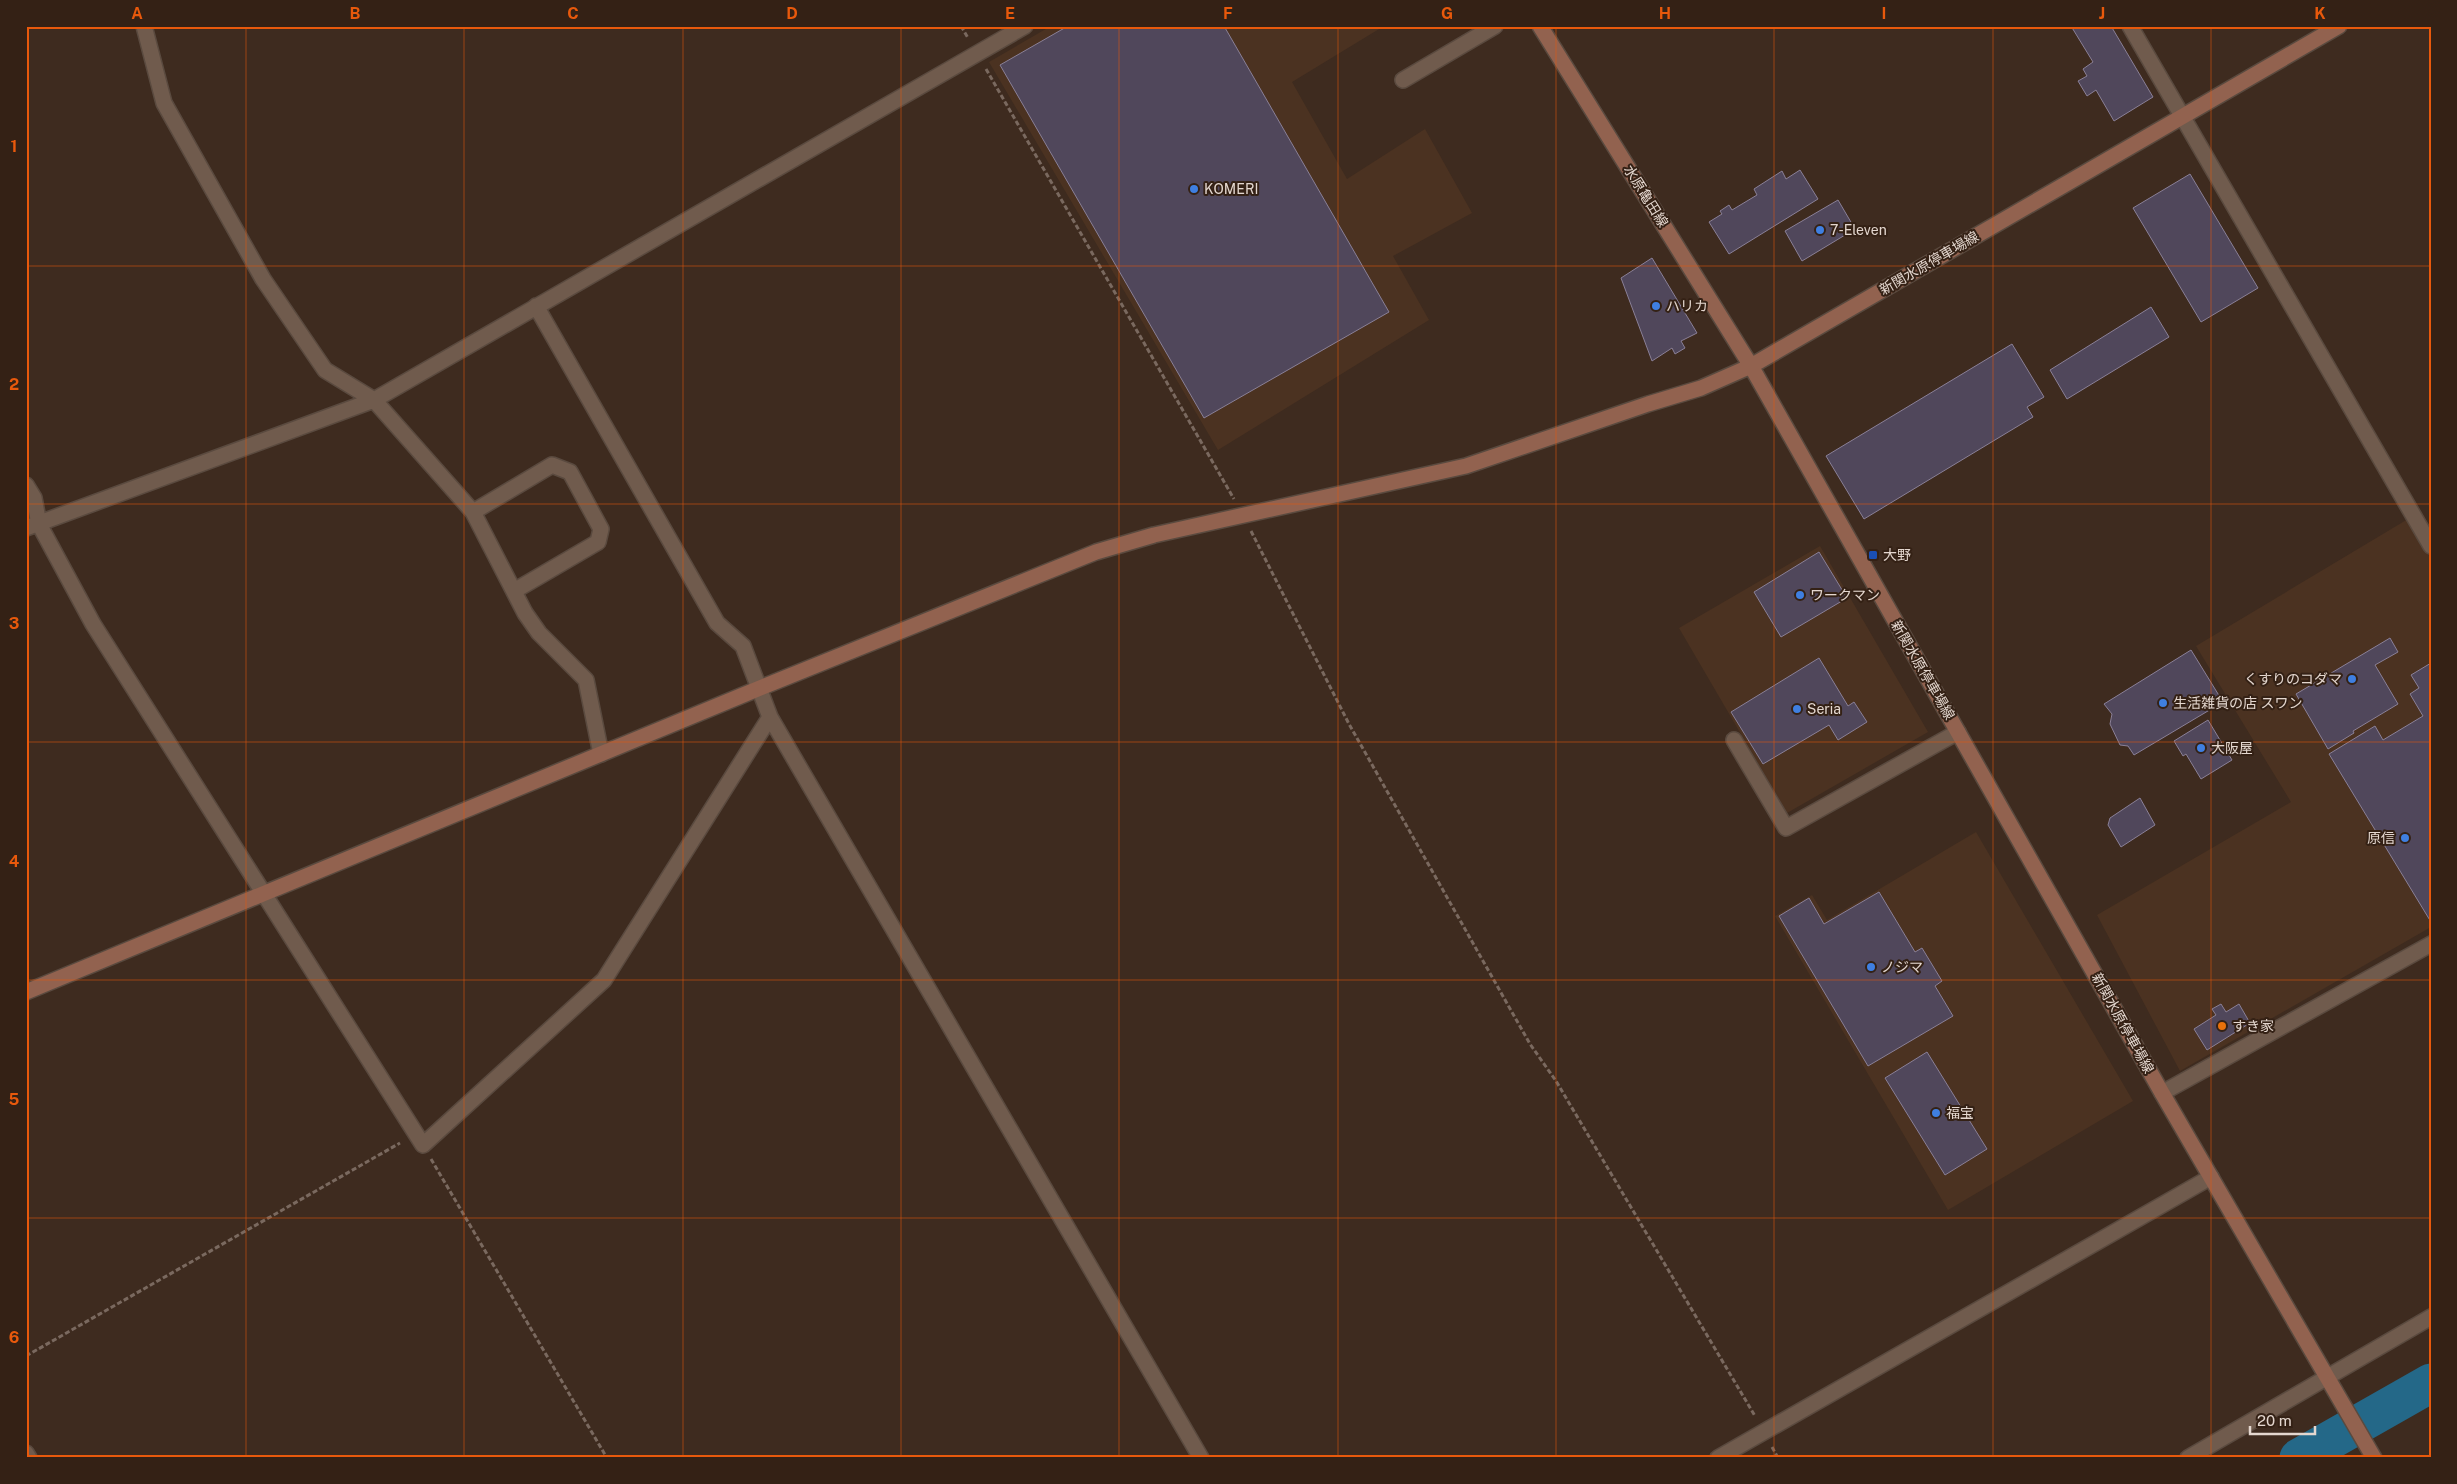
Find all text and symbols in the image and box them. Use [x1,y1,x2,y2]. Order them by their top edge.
text: A [131,4,143,23]
text: B [350,4,361,23]
text: C [567,4,579,23]
text: D [786,4,798,23]
text: E [1005,4,1015,23]
text: F [1223,4,1233,23]
text: G [1441,4,1453,23]
text: H [1659,4,1671,23]
text: I [1882,4,1886,23]
text: J [2099,4,2105,23]
text: K [2314,4,2326,23]
text: 1 [11,137,17,156]
street label: 水原亀田線 [1621,162,1671,230]
place label: KOMERI [1204,181,1258,197]
marker: KOMERI [1188,183,1200,195]
place label: 7-Eleven [1830,222,1887,238]
marker: 7-Eleven [1814,224,1826,236]
street label: 新関水原停車場線 [1877,228,1981,298]
place label: ハリカ [1666,298,1708,314]
marker: ハリカ [1650,300,1662,312]
text: 2 [9,375,19,394]
place label: 大野 [1883,547,1911,563]
marker: 大野 [1867,549,1879,561]
place label: ワークマン [1810,587,1880,603]
marker: ワークマン [1794,589,1806,601]
text: 3 [9,614,19,633]
street label: 新関水原停車場線 [1888,618,1958,722]
place label: くすりのコダマ [2244,671,2342,687]
marker: くすりのコダマ [2346,673,2358,685]
place label: 生活雑貨の店 スワン [2173,695,2302,711]
marker: 生活雑貨の店 スワン [2157,697,2169,709]
place label: Seria [1807,701,1841,717]
marker: Seria [1791,703,1803,715]
place label: 大阪屋 [2211,740,2253,756]
marker: 大阪屋 [2195,742,2207,754]
place label: 原信 [2367,830,2395,846]
marker: 原信 [2399,832,2411,844]
text: 4 [9,852,20,871]
place label: ノジマ [1881,959,1923,975]
marker: ノジマ [1865,961,1877,973]
street label: 新関水原停車場線 [2089,970,2157,1076]
place label: すき家 [2232,1018,2274,1034]
marker: すき家 [2216,1020,2228,1032]
text: 5 [9,1090,20,1109]
place label: 福宝 [1946,1105,1974,1121]
marker: 福宝 [1930,1107,1942,1119]
text: 6 [9,1328,19,1347]
scale bar [2250,1404,2314,1436]
text: 20 m [2257,1412,2292,1429]

